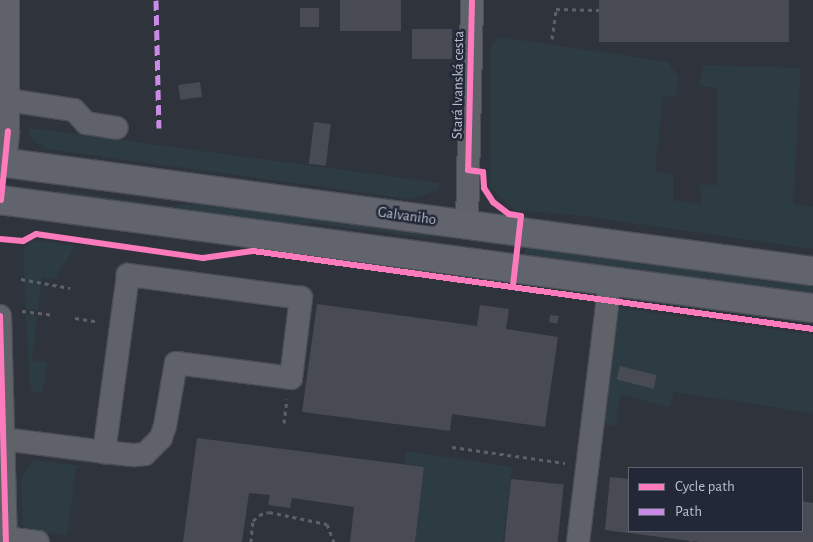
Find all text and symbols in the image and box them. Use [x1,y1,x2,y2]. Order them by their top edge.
street label: Stará Ivanská cesta [448,31,468,139]
street label: Galvaniho [377,203,437,229]
legend [628,467,803,532]
text: Cycle path [675,479,735,494]
text: Path [675,504,702,519]

